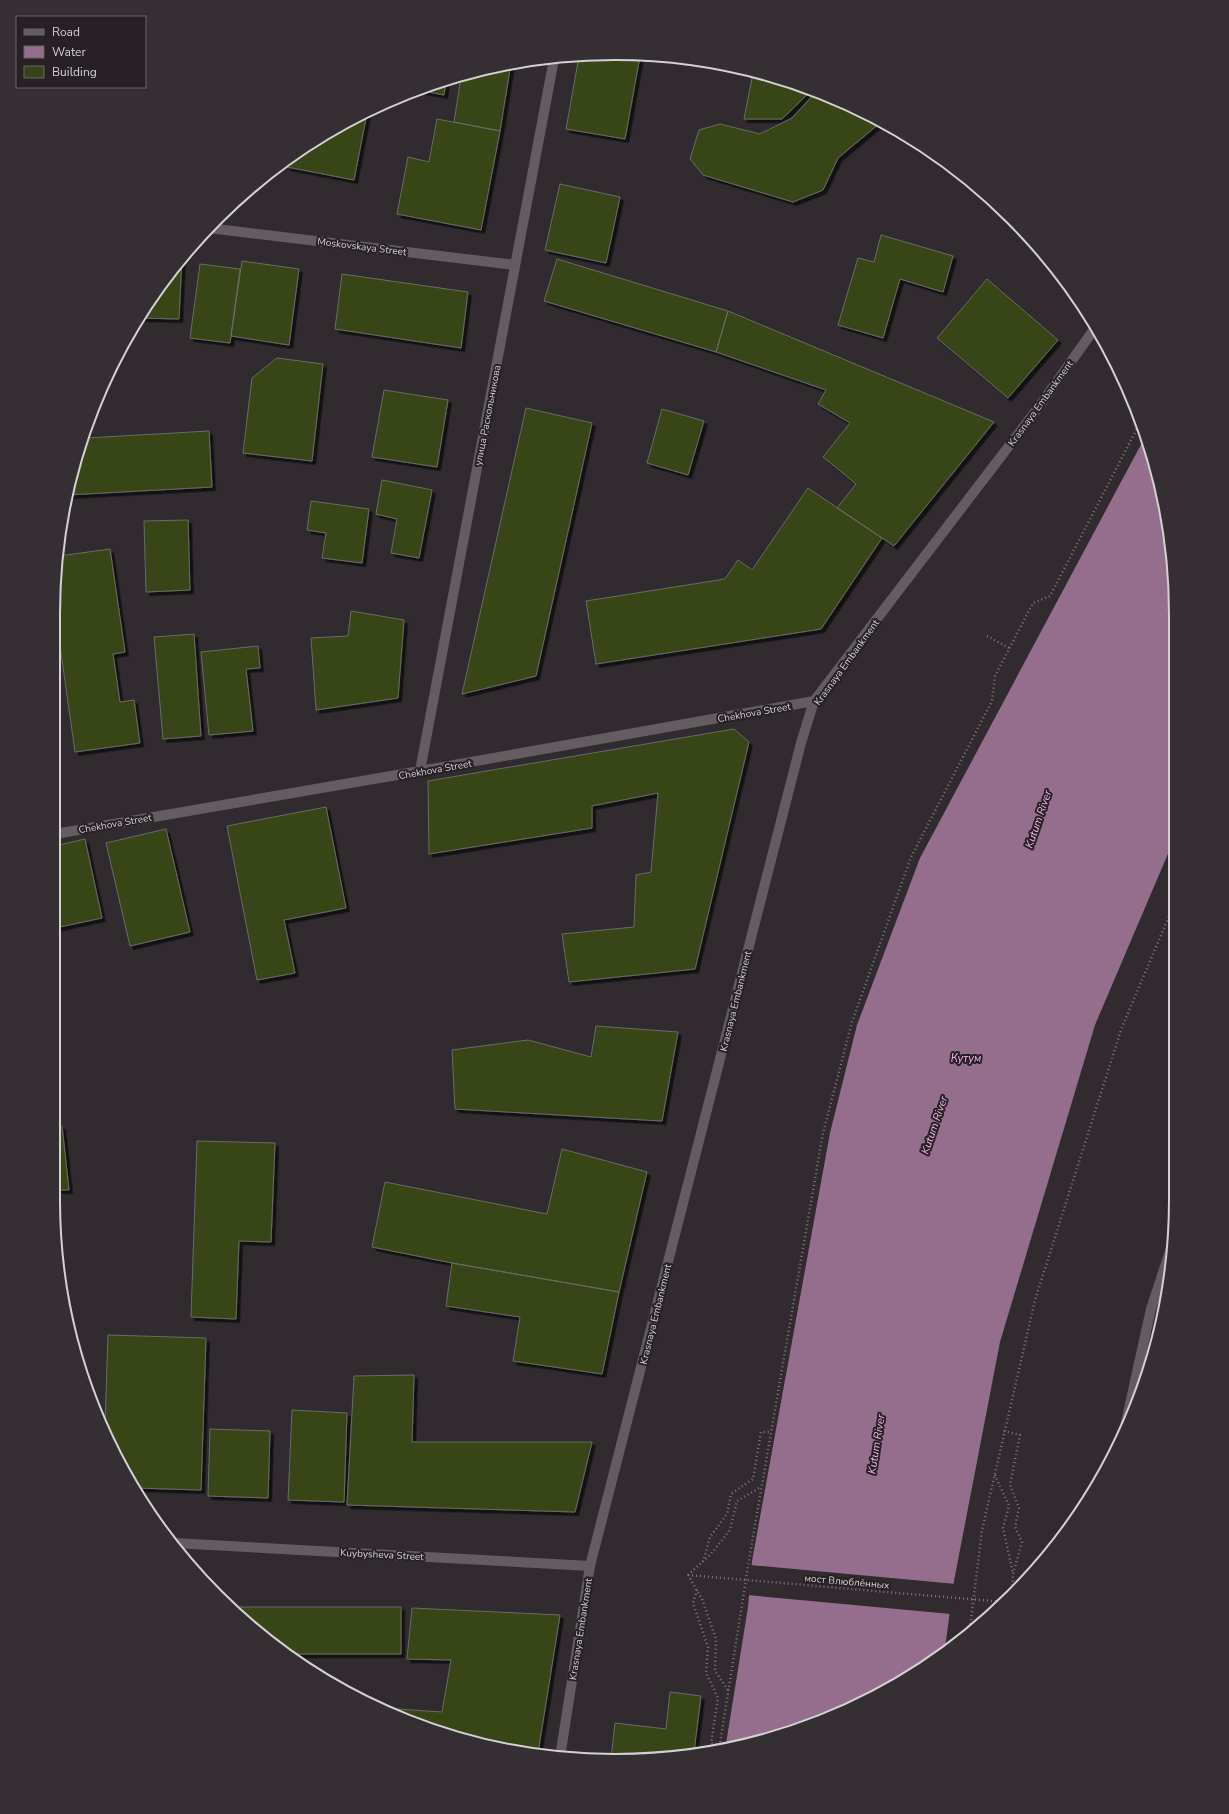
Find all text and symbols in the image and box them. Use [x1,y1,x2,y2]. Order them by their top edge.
legend [16,16,146,88]
text: Road [52,24,80,40]
text: Water [52,44,86,60]
text: Building [52,64,97,80]
street label: Moskovskaya Street [317,235,408,259]
street label: Krasnaya Embankment [1005,357,1077,449]
street label: улица Раскольникова [471,364,505,467]
street label: Krasnaya Embankment [811,616,883,708]
street label: Chekhova Street [716,700,792,726]
street label: Chekhova Street [397,757,473,783]
water label: Kutum River [1022,787,1056,850]
street label: Chekhova Street [77,811,153,837]
street label: Krasnaya Embankment [717,949,755,1053]
water label: Кутум [951,1051,981,1066]
water label: Kutum River [918,1093,952,1156]
street label: Krasnaya Embankment [637,1262,675,1366]
water label: Kutum River [864,1412,889,1475]
street label: Kuybysheva Street [340,1546,425,1564]
street label: мост Влюблённых [804,1571,891,1593]
street label: Krasnaya Embankment [566,1577,596,1681]

